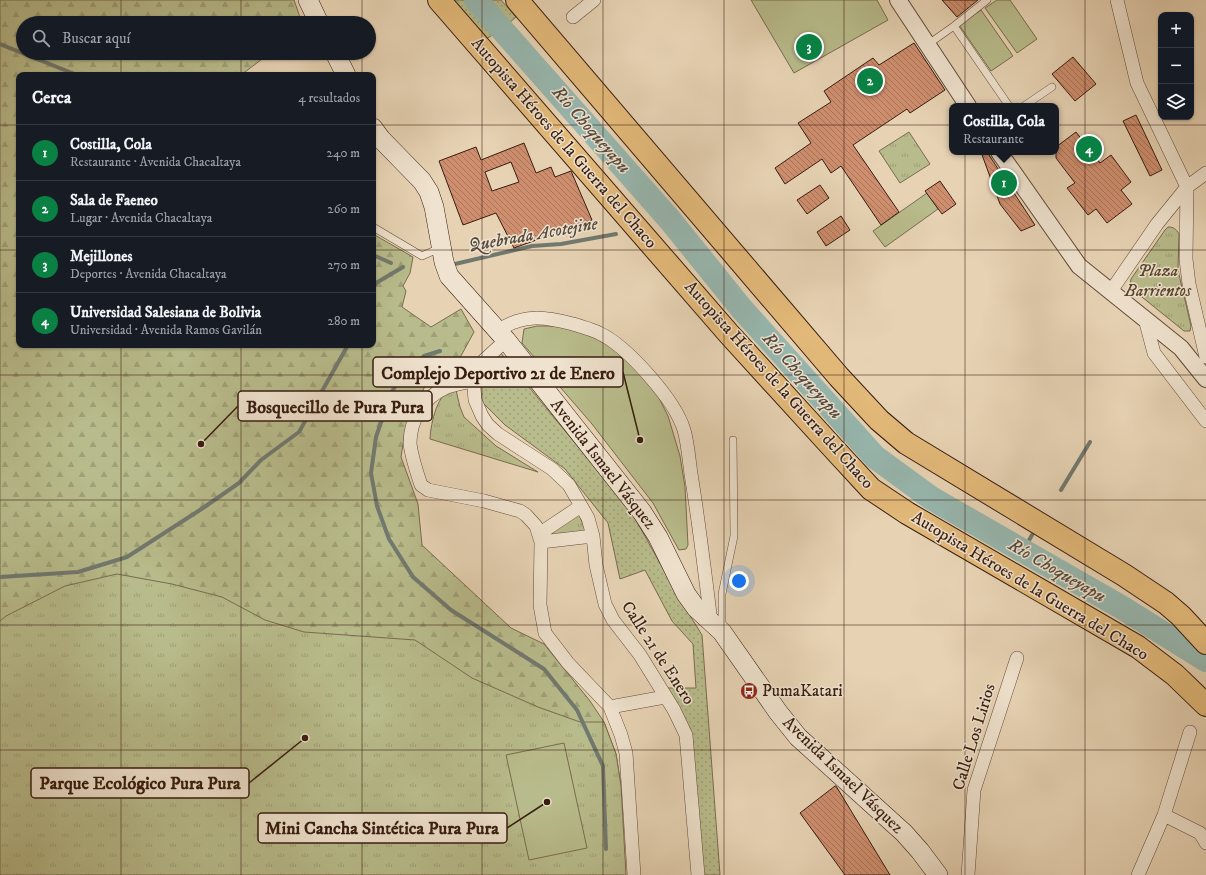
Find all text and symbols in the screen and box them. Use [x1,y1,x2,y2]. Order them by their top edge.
map controls [1158,12,1194,120]
button: + [1158,12,1194,48]
search box [16,16,376,60]
icon: search [30,27,52,49]
text: Buscar aquí [62,29,130,48]
pin: 3 [796,32,822,62]
street label: Autopista Héroes de la Guerra del Chaco [466,33,662,253]
button: − [1158,48,1194,84]
pin: 2 [857,66,883,96]
water label: Río Choqueyapu [546,81,635,178]
button: layers [1158,84,1194,120]
text: Cerca [32,87,71,109]
text: 4 resultados [298,90,360,106]
popup [949,103,1059,155]
text: Costilla, Cola [963,112,1045,131]
text: Restaurante [963,131,1024,147]
pin: 4 [1076,134,1102,164]
text: Costilla, Cola [70,135,152,154]
text: 1 [43,145,47,161]
text: 240 m [327,145,360,161]
text: Restaurante · Avenida Chacaltaya [70,154,241,170]
pin: 1 [991,168,1017,198]
text: Sala de Faeneo [70,191,158,210]
text: 2 [42,201,48,217]
text: 260 m [327,201,360,217]
text: Lugar · Avenida Chacaltaya [70,210,212,226]
water label: Quebrada Acotejine [467,213,600,257]
text: Mejillones [70,247,132,266]
text: 3 [43,257,47,273]
text: 270 m [328,257,360,273]
park label: Plaza Barrientos [1124,260,1192,302]
text: Deportes · Avenida Chacaltaya [70,266,227,282]
street label: Autopista Héroes de la Guerra del Chaco [680,276,878,494]
text: Universidad Salesiana de Bolivia [70,303,261,322]
text: 4 [41,313,49,329]
text: 280 m [328,313,360,329]
text: Universidad · Avenida Ramos Gavilán [70,322,262,338]
water label: Río Choqueyapu [757,327,847,424]
callout: Complejo Deportivo 21 de Enero [373,357,623,387]
text: Complejo Deportivo 21 de Enero [381,363,615,385]
callout: Bosquecillo de Pura Pura [238,391,432,421]
street label: Avenida Ismael Vásquez [545,394,661,534]
text: Bosquecillo de Pura Pura [246,397,424,419]
street label: Autopista Héroes de la Guerra del Chaco [907,506,1153,666]
water label: Río Choqueyapu [1003,534,1110,608]
your location [729,571,749,591]
street label: Calle 21 de Enero [616,597,700,709]
place label: PumaKatari [762,680,843,702]
bus stop icon: PumaKatari [739,681,759,701]
street label: Calle Los Lirios [947,681,1001,793]
street label: Avenida Ismael Vásquez [778,712,909,839]
callout: Parque Ecológico Pura Pura [31,768,249,798]
text: Parque Ecológico Pura Pura [39,773,241,795]
callout: Mini Cancha Sintética Pura Pura [258,813,507,843]
text: Mini Cancha Sintética Pura Pura [265,818,499,840]

